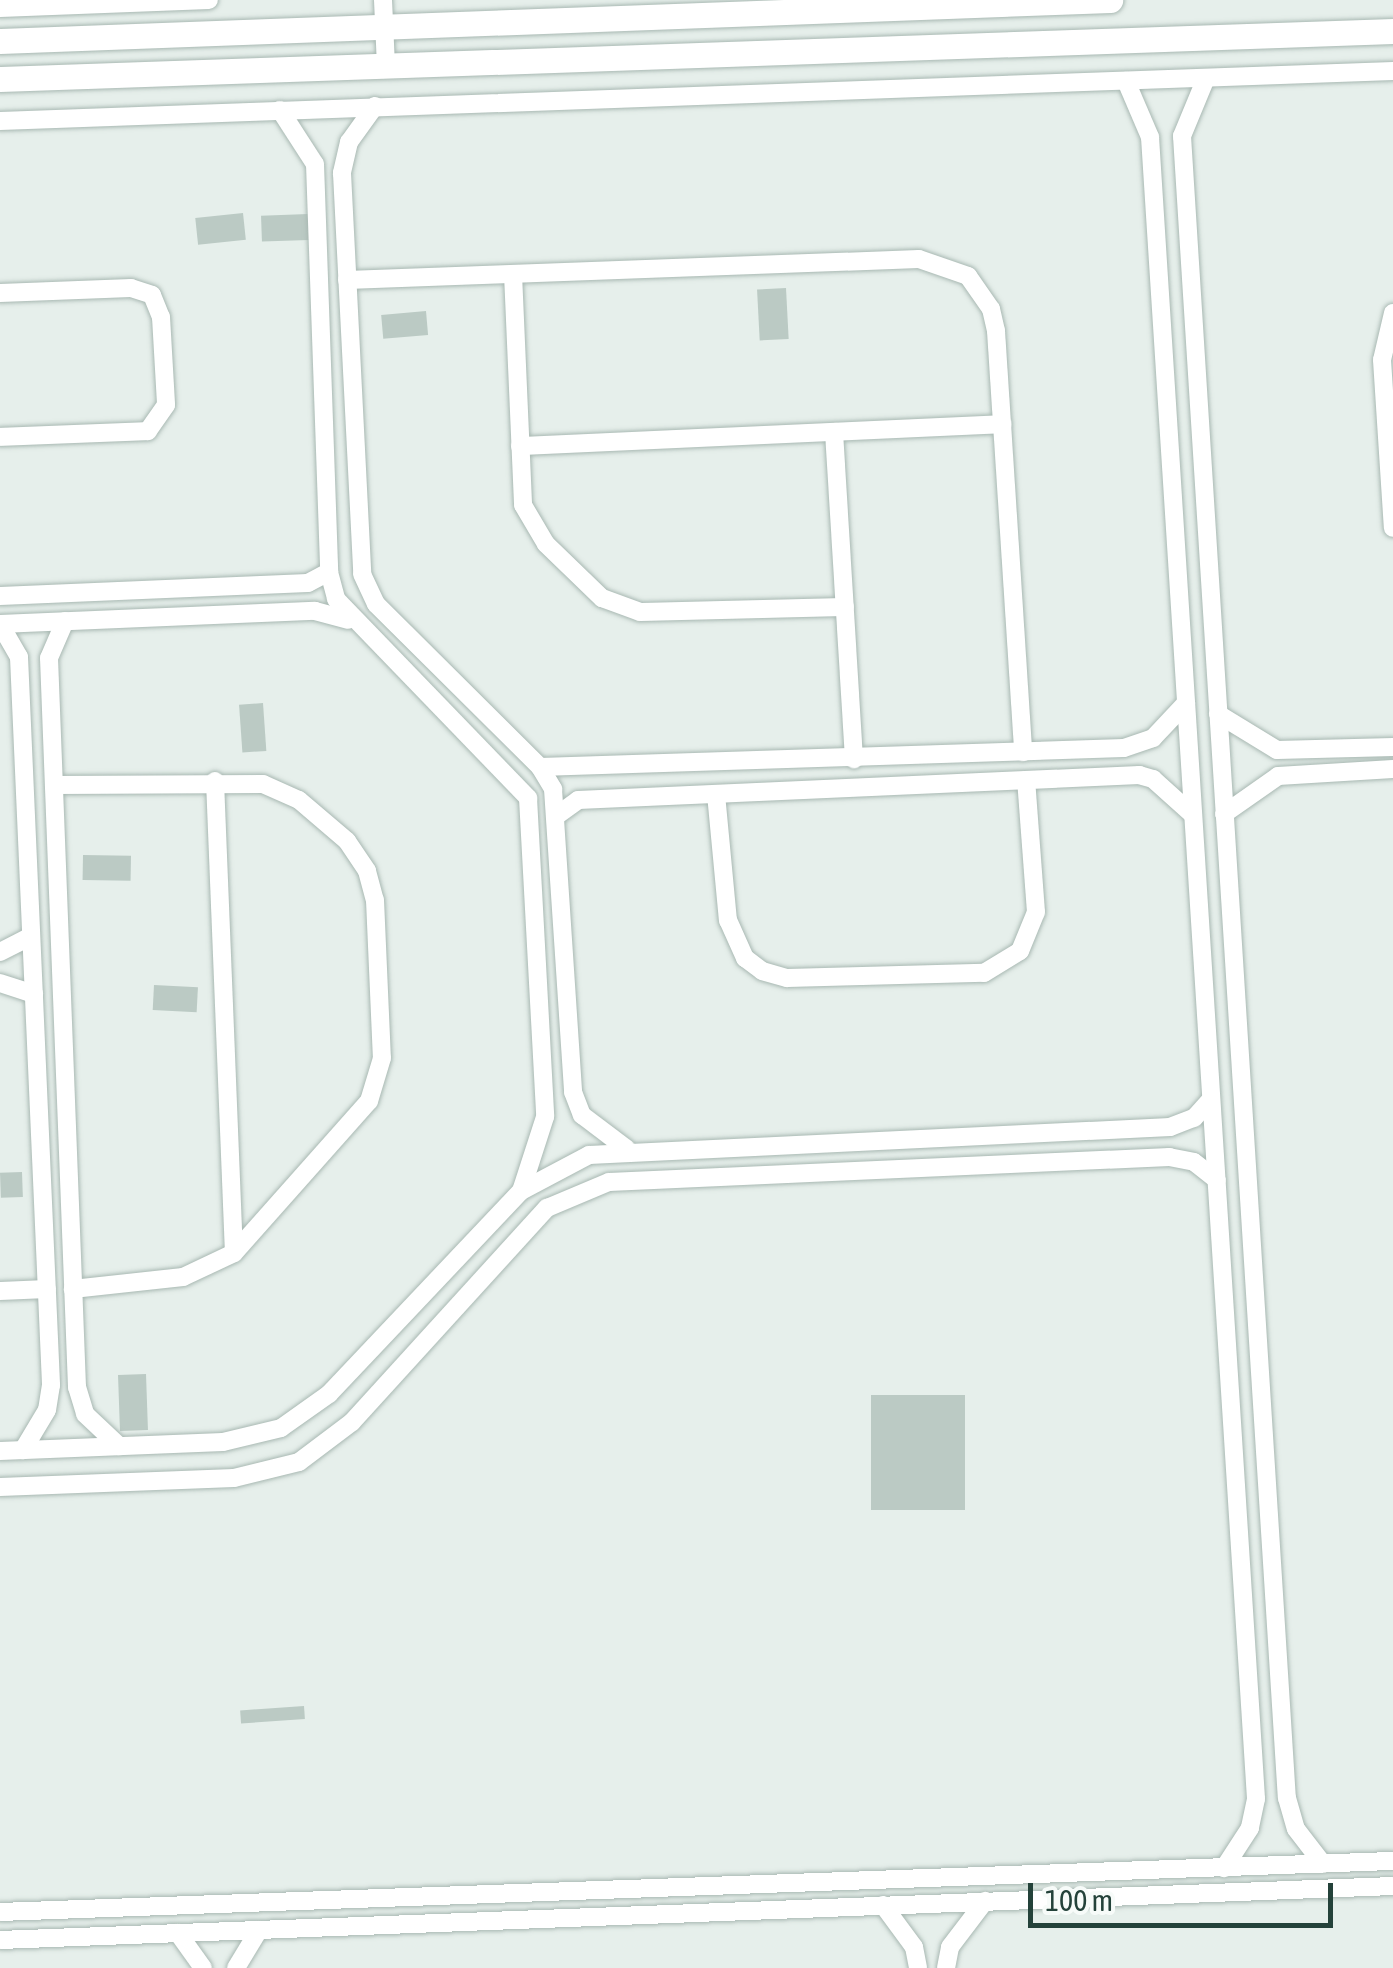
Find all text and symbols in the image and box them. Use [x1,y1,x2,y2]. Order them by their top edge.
scale bar [1033,1863,1338,1925]
text: 100 m [1045,1883,1113,1917]

